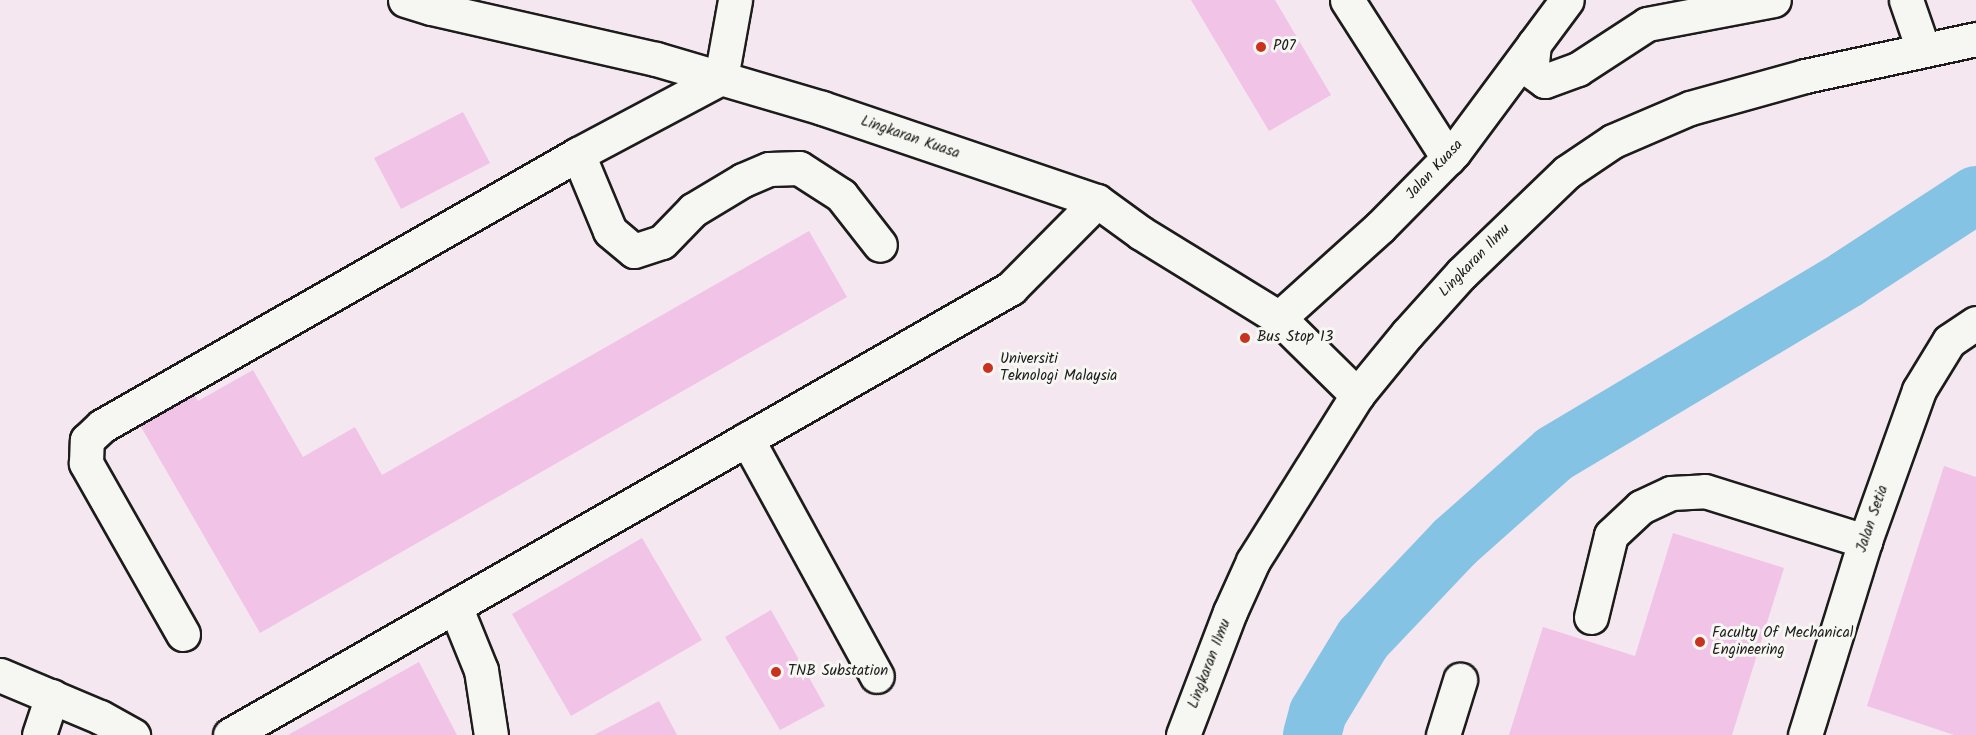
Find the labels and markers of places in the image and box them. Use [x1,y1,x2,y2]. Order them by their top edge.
place label: P07 [1273,38,1296,56]
marker: P07 [1254,40,1268,54]
place label: Bus Stop 13 [1257,329,1333,347]
marker: Bus Stop 13 [1238,331,1252,345]
place label: Universiti Teknologi Malaysia [1000,350,1117,385]
marker: Universiti Teknologi Malaysia [981,361,995,375]
place label: Faculty Of Mechanical Engineering [1712,624,1853,659]
marker: Faculty Of Mechanical Engineering [1693,635,1707,649]
place label: TNB Substation [788,663,888,681]
marker: TNB Substation [769,665,783,679]

